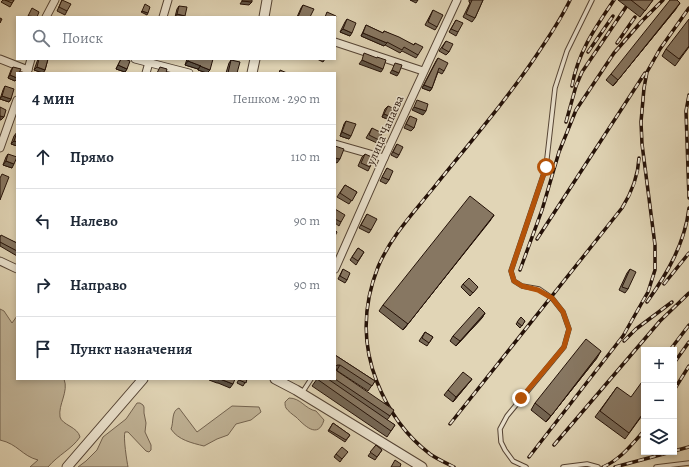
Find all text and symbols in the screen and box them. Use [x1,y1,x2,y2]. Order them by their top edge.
search box [16,16,336,60]
icon: search [30,27,52,49]
text: Поиск [62,28,103,48]
text: 4 мин [32,87,75,110]
text: Пешком · 290 m [233,90,320,107]
street label: улица Чапаева [362,92,408,168]
icon: ahead [32,146,54,168]
text: Прямо [70,147,114,167]
text: 110 m [291,148,320,165]
route start [537,158,555,176]
icon: left [32,210,54,232]
text: Налево [70,211,118,231]
text: 90 m [294,212,320,229]
icon: right [32,274,54,296]
text: Направо [70,275,127,295]
text: 90 m [294,276,320,293]
icon: arrive [32,338,54,360]
text: Пункт назначения [70,339,192,359]
map controls [641,347,677,455]
button: + [641,347,677,383]
button: − [641,383,677,419]
route end [512,389,530,407]
button: layers [641,419,677,455]

